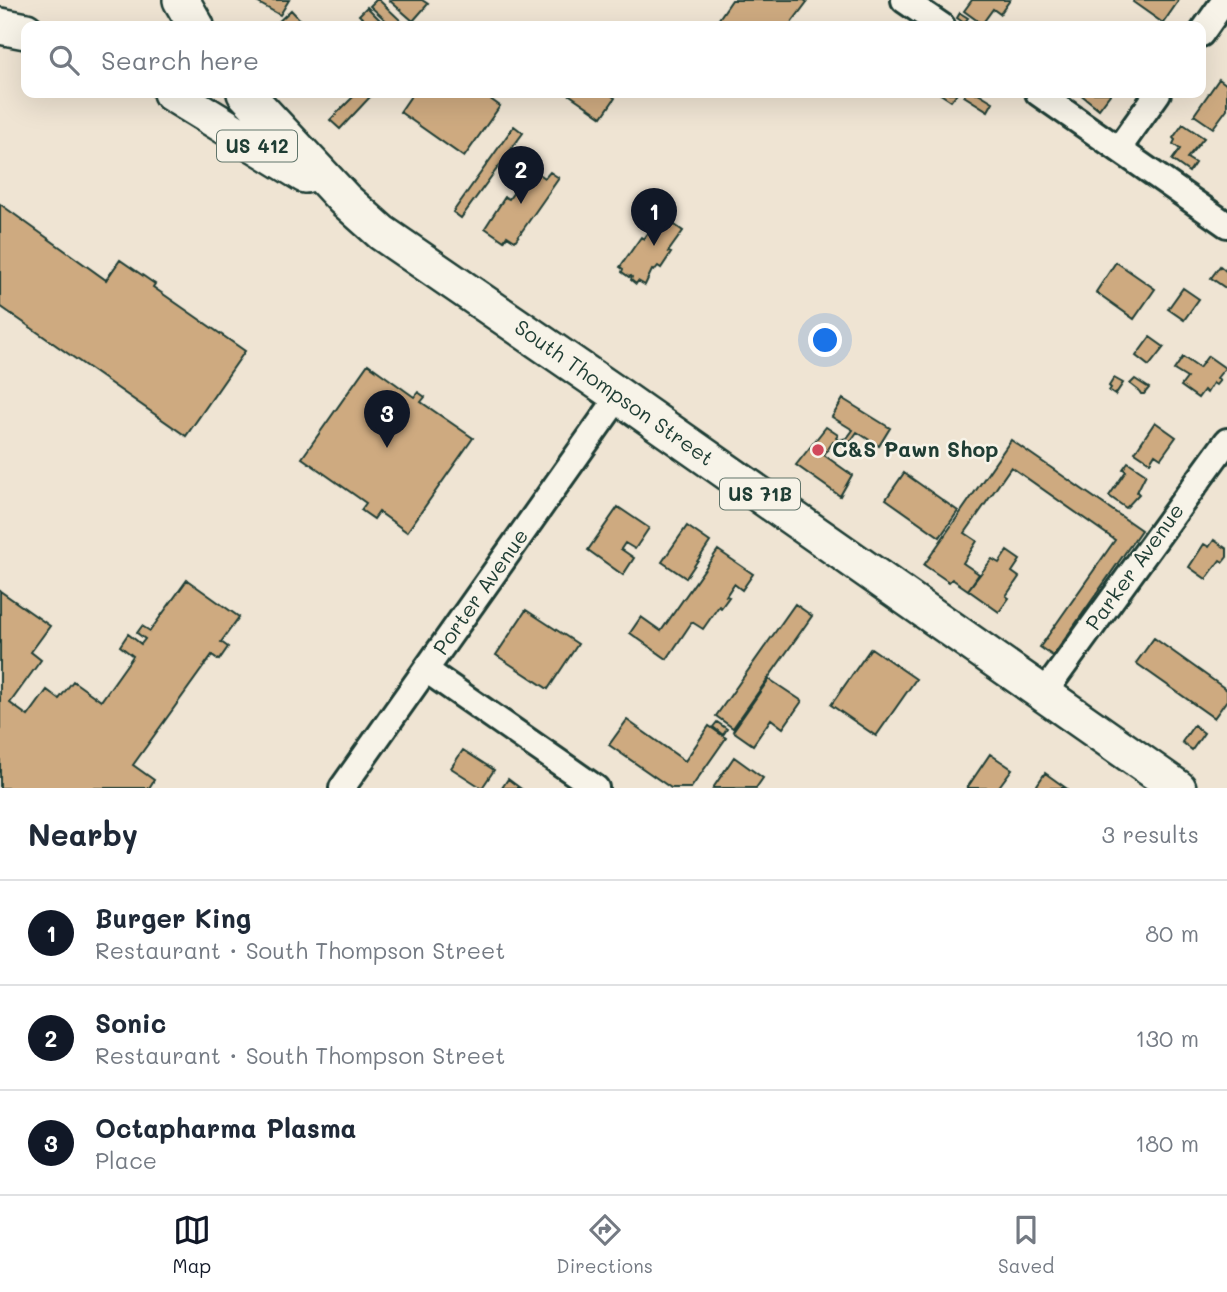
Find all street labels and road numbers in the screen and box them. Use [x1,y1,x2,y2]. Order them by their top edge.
road number: US 412 [217,130,297,162]
street label: South Thompson Street [510,313,720,471]
road number: US 71B [720,478,800,509]
street label: Parker Avenue [1079,497,1189,635]
street label: Porter Avenue [426,523,533,660]

